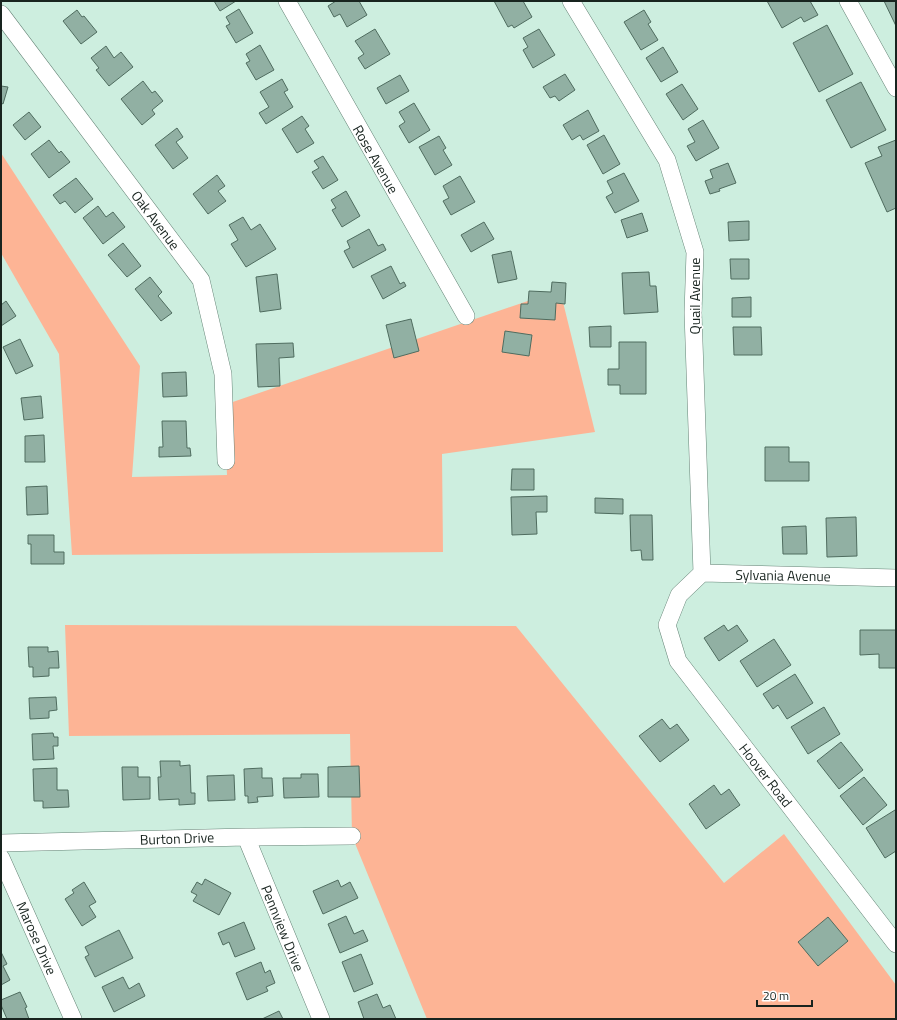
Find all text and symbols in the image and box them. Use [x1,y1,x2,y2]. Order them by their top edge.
street label: Rose Avenue [348,121,404,197]
street label: Oak Avenue [127,186,185,254]
street label: Quail Avenue [684,258,705,334]
street label: Sylvania Avenue [735,564,831,586]
street label: Hoover Road [734,739,798,811]
street label: Burton Drive [139,826,215,850]
street label: Pennview Drive [256,882,310,974]
street label: Marose Drive [12,898,62,978]
scale bar [757,982,812,1008]
text: 20 m [763,986,789,1005]

